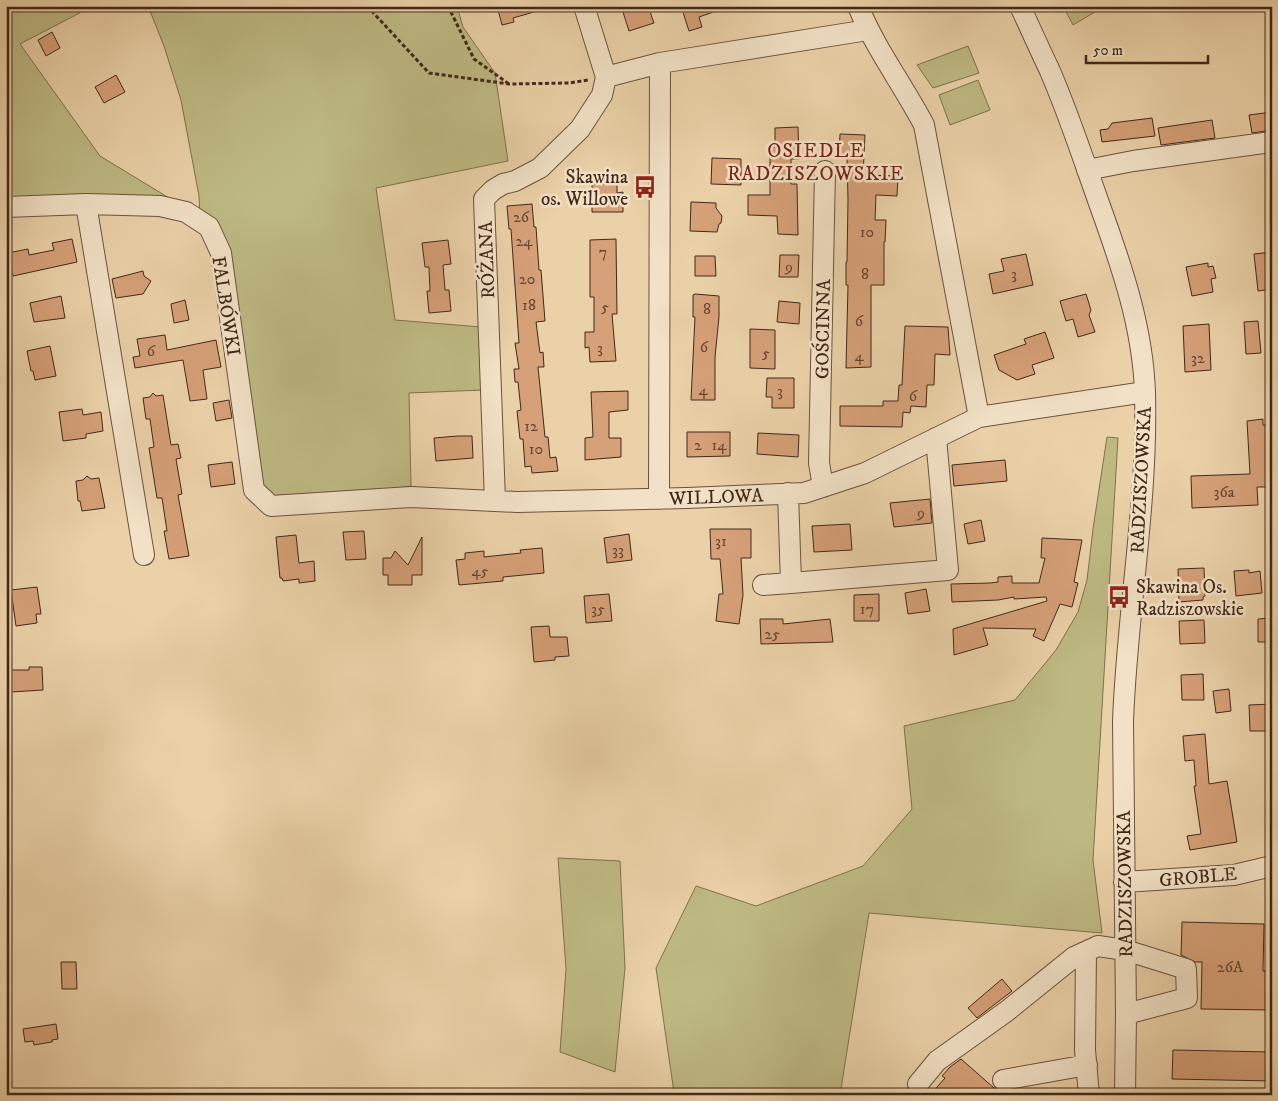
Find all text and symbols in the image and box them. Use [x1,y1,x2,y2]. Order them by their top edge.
scale bar [1086,32,1208,64]
text: 50 m [1093,41,1123,60]
district label: OSIEDLE RADZISZOWSKIE [727,139,905,187]
place label: Skawina os. Willowe [541,166,628,211]
bus stop icon: Skawina os. Willowe [632,174,658,200]
house number: 26 [513,207,530,227]
street label: RÓŻANA [473,220,500,299]
house number: 10 [860,222,874,242]
house number: 24 [515,231,533,251]
house number: 7 [599,242,607,262]
street label: FALBÓWKI [206,254,247,358]
house number: 9 [784,257,793,277]
house number: 8 [861,264,869,284]
house number: 3 [1011,264,1017,284]
house number: 20 [519,269,535,289]
street label: GOŚCINNA [809,278,836,379]
house number: 18 [522,295,536,315]
house number: 5 [601,297,609,317]
house number: 8 [703,299,711,319]
house number: 6 [855,311,864,331]
house number: 6 [700,337,709,357]
house number: 3 [597,338,603,358]
house number: 6 [147,341,156,361]
house number: 5 [762,343,770,363]
house number: 4 [854,346,864,366]
house number: 32 [1191,348,1205,368]
house number: 4 [698,380,708,400]
house number: 3 [777,381,783,401]
house number: 6 [909,386,918,406]
street label: RADZISZOWSKA [1126,405,1157,554]
house number: 12 [524,416,538,436]
house number: 2 [694,435,702,455]
house number: 14 [711,435,727,455]
house number: 10 [529,439,543,459]
house number: 36a [1213,482,1235,502]
street label: WILLOWA [667,484,765,511]
house number: 9 [916,503,925,523]
house number: 31 [715,531,727,551]
house number: 33 [612,540,624,560]
house number: 45 [471,561,489,581]
place label: Skawina Os. Radziszowskie [1136,576,1244,621]
bus stop icon: Skawina Os. Radziszowskie [1106,584,1132,610]
house number: 35 [591,599,605,619]
house number: 17 [860,599,874,619]
house number: 25 [764,624,780,644]
street label: RADZISZOWSKA [1113,809,1138,958]
street label: GROBLE [1158,863,1238,892]
house number: 26A [1217,957,1244,977]

